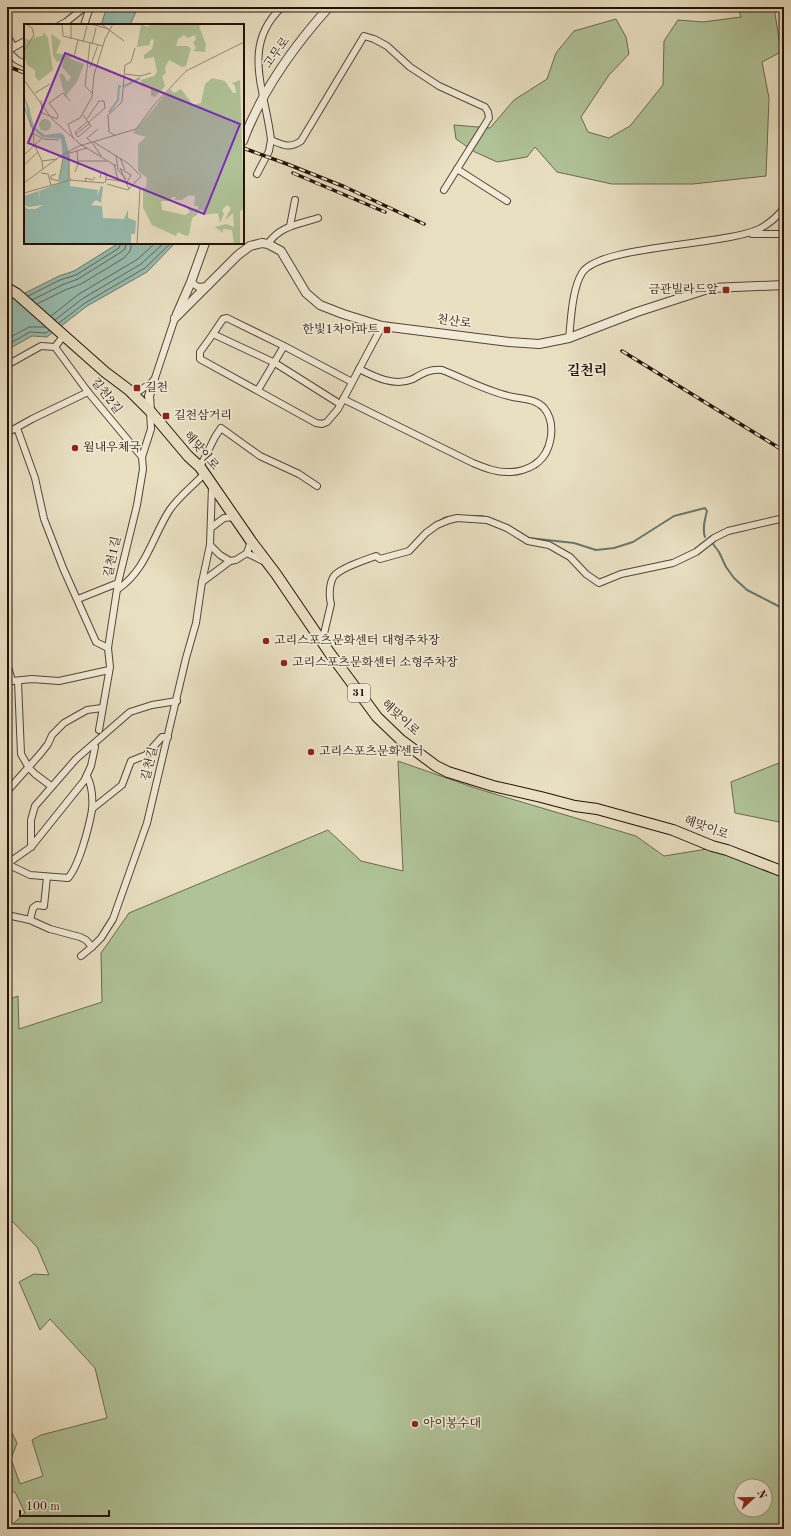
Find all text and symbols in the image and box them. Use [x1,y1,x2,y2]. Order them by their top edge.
inset map [24,24,244,244]
street label: 고무로 [261,34,292,71]
place label: 금관빌라드앞 [648,282,718,296]
marker: 금관빌라드앞 [721,285,731,295]
street label: 천산로 [436,313,473,330]
place label: 한빛1차아파트 [302,322,379,336]
marker: 한빛1차아파트 [382,325,392,335]
district label: 길천리 [567,362,607,378]
street label: 길천2길 [88,375,124,416]
place label: 길천 [145,381,168,394]
marker: 길천 [132,383,142,393]
place label: 길천삼거리 [174,409,232,422]
marker: 길천삼거리 [161,411,171,421]
street label: 해맞이로 [181,429,222,473]
place label: 월내우체국 [83,441,141,454]
marker: 월내우체국 [70,443,80,453]
street label: 길천1길 [102,535,123,579]
place label: 고리스포츠문화센터 대형주차장 [274,634,440,647]
marker: 고리스포츠문화센터 대형주차장 [261,636,271,646]
place label: 고리스포츠문화센터 소형주차장 [292,656,458,669]
marker: 고리스포츠문화센터 소형주차장 [279,658,289,668]
road number: 31 [348,684,370,702]
street label: 해맞이로 [379,697,422,738]
street label: 길천길 [139,745,160,782]
place label: 고리스포츠문화센터 [319,745,423,758]
marker: 고리스포츠문화센터 [306,747,316,757]
street label: 해맞이로 [682,813,731,842]
place label: 아이봉수대 [423,1416,481,1430]
marker: 아이봉수대 [410,1419,420,1429]
north arrow [733,1478,773,1518]
text: N [754,1489,768,1501]
scale bar [20,1492,109,1518]
text: 100 m [26,1501,60,1513]

